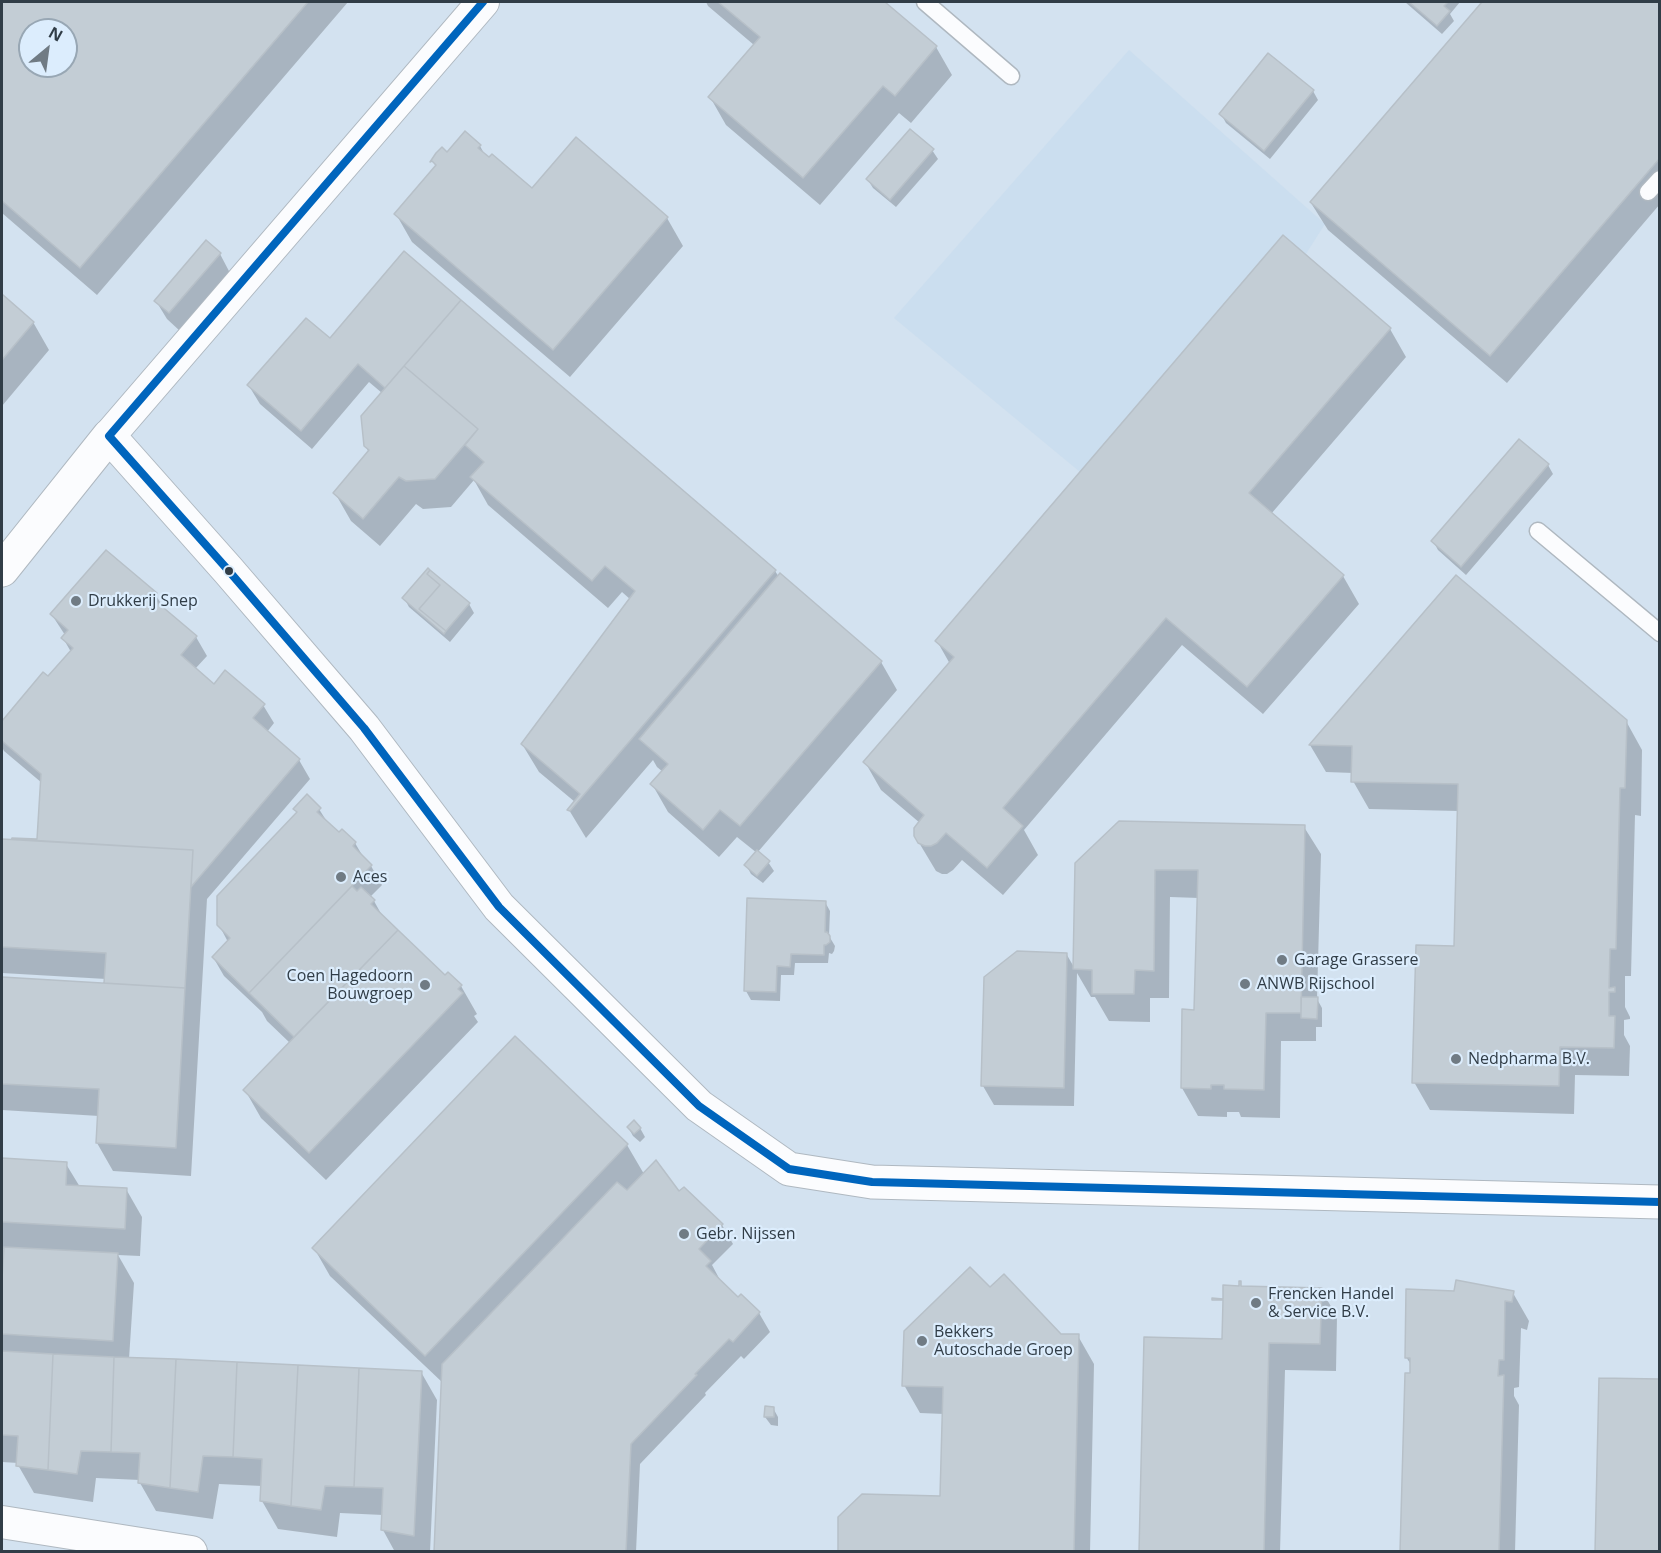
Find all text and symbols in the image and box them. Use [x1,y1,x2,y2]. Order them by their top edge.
north arrow [18,18,78,78]
text: N [45,21,67,47]
unlabelled marker [223,565,235,577]
place label: Drukkerij Snep [88,591,198,611]
marker: Drukkerij Snep [69,594,83,608]
place label: Aces [353,867,387,887]
marker: Aces [334,870,348,884]
place label: Garage Grassere [1294,950,1419,970]
marker: Garage Grassere [1275,953,1289,967]
place label: Coen Hagedoorn Bouwgroep [287,966,413,1004]
place label: ANWB Rijschool [1257,974,1375,994]
marker: ANWB Rijschool [1238,977,1252,991]
marker: Coen Hagedoorn Bouwgroep [418,978,432,992]
place label: Nedpharma B.V. [1468,1049,1590,1069]
marker: Nedpharma B.V. [1449,1052,1463,1066]
place label: Gebr. Nijssen [696,1224,795,1244]
marker: Gebr. Nijssen [677,1227,691,1241]
place label: Frencken Handel & Service B.V. [1268,1284,1394,1322]
marker: Frencken Handel & Service B.V. [1249,1296,1263,1310]
place label: Bekkers Autoschade Groep [934,1322,1073,1360]
marker: Bekkers Autoschade Groep [915,1334,929,1348]

